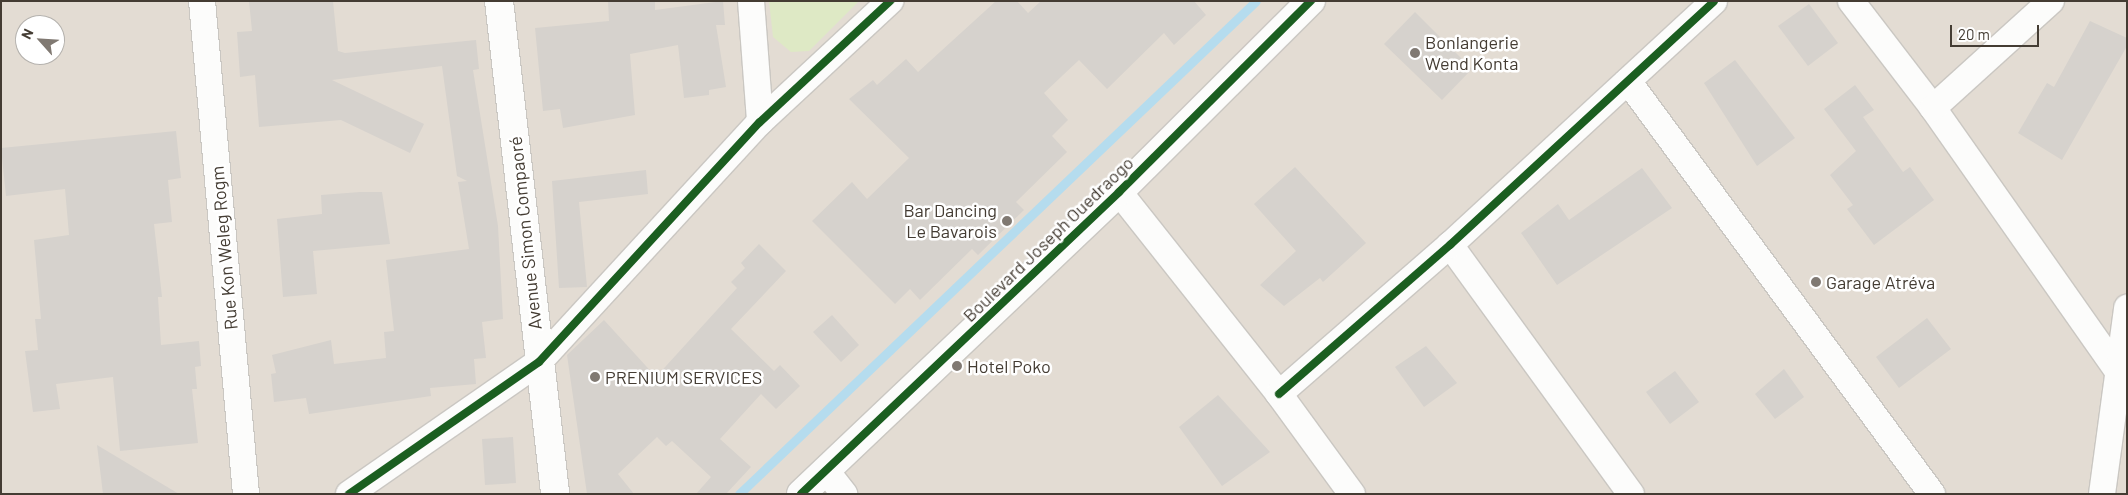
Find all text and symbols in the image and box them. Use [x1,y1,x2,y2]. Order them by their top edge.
north arrow [15,15,65,65]
scale bar [1953,15,2042,47]
text: 20 m [1958,25,1990,43]
text: N [17,26,37,42]
place label: Bonlangerie Wend Konta [1425,32,1519,74]
marker: Bonlangerie Wend Konta [1409,47,1421,59]
street label: Avenue Simon Compaoré [504,135,546,331]
street label: Boulevard Joseph Ouedraogo [958,152,1138,326]
street label: Rue Kon Weleg Rogm [206,165,242,331]
place label: Bar Dancing Le Bavarois [903,200,997,242]
marker: Bar Dancing Le Bavarois [1001,215,1013,227]
place label: Garage Atréva [1826,271,1935,293]
marker: Garage Atréva [1810,276,1822,288]
place label: Hotel Poko [967,355,1051,377]
marker: Hotel Poko [951,360,963,372]
place label: PRENIUM SERVICES [605,366,762,388]
marker: PRENIUM SERVICES [589,371,601,383]

